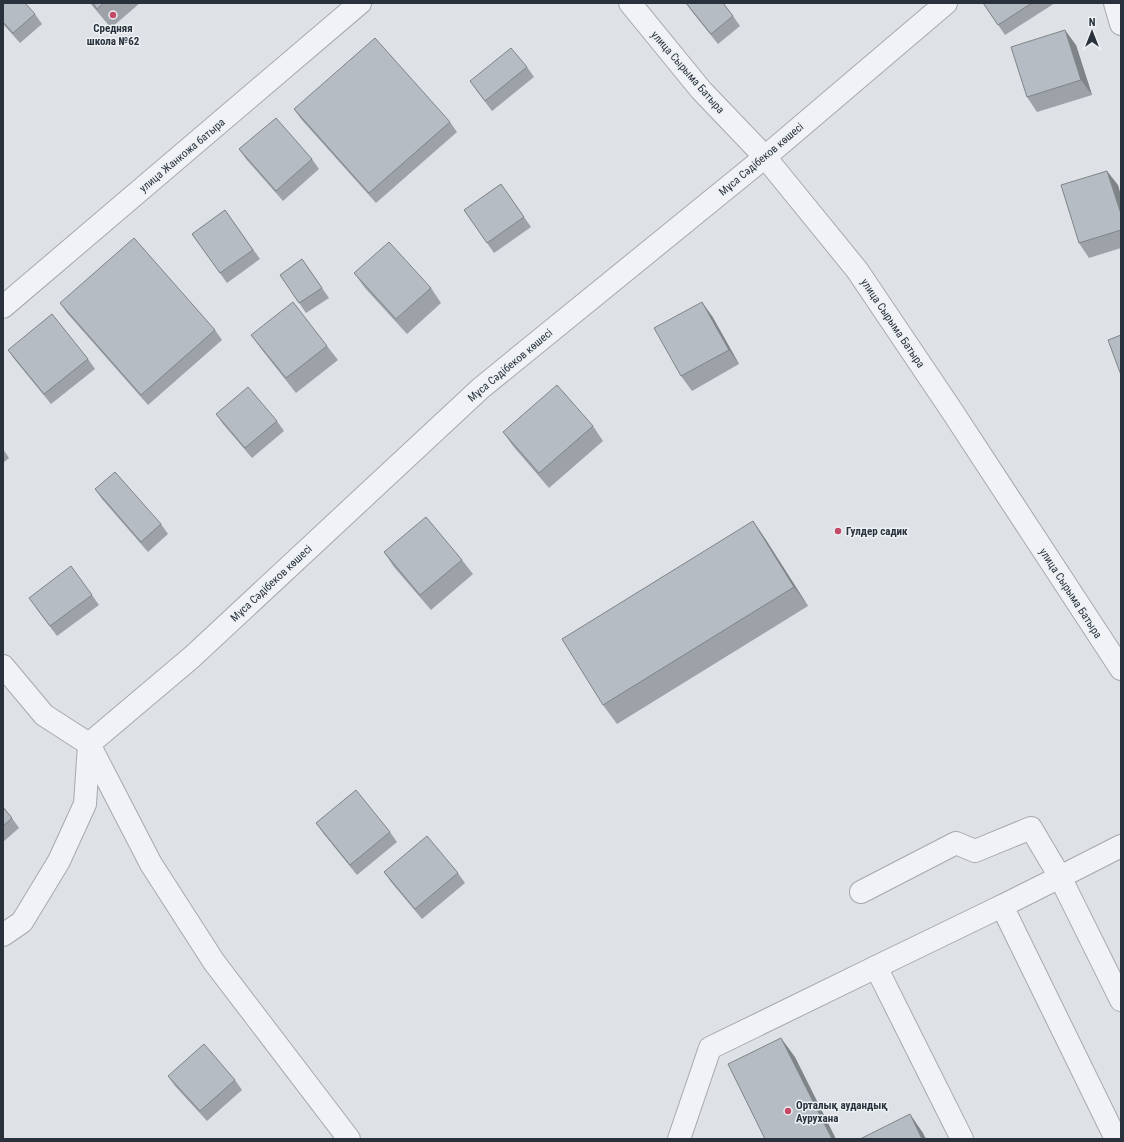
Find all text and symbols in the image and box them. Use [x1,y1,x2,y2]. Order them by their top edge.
marker: Средняя школа №62 [108,10,118,20]
north arrow [1072,12,1112,52]
text: N [1089,16,1096,29]
place label: Средняя школа №62 [87,22,140,48]
street label: улица Сырыма Батыра [648,29,727,116]
street label: улица Жанкожа батыра [137,116,228,195]
street label: Мұса Сәдібеков көшесі [716,120,806,199]
street label: улица Сырыма Батыра [858,276,927,370]
street label: Мұса Сәдібеков көшесі [465,326,555,405]
place label: Гулдер садик [846,525,908,538]
marker: Гулдер садик [833,526,843,536]
street label: Мұса Сәдібеков көшесі [228,542,315,624]
street label: улица Сырыма Батыра [1037,546,1105,641]
place label: Орталық аудандық Аурухана [796,1099,888,1125]
marker: Орталық аудандық Аурухана [783,1106,793,1116]

